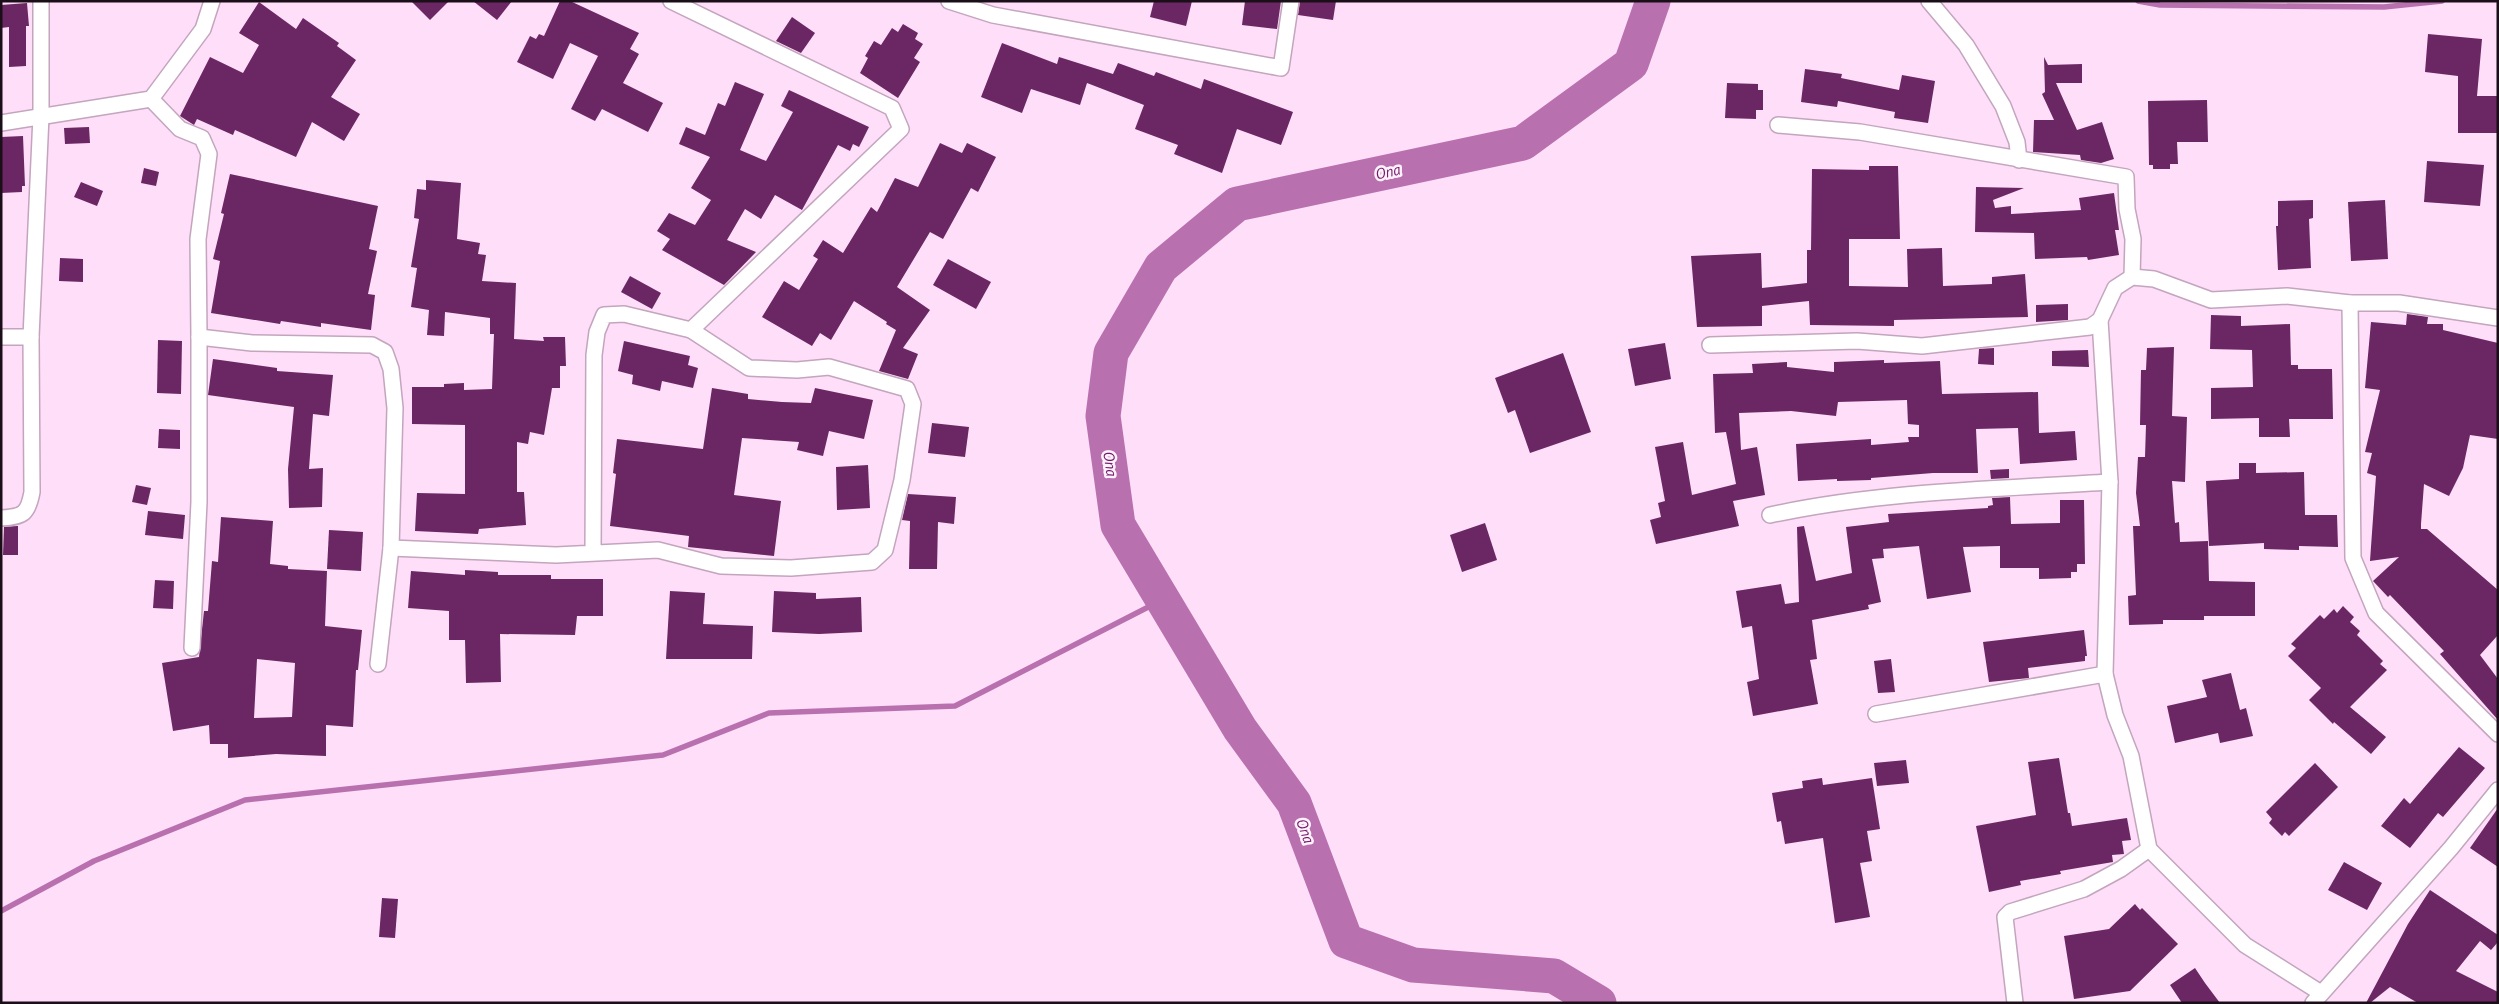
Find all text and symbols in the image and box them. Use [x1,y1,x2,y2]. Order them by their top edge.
water label: Ona [1374,159,1403,183]
water label: Ona [1099,450,1122,478]
water label: Ona [1292,816,1319,846]

